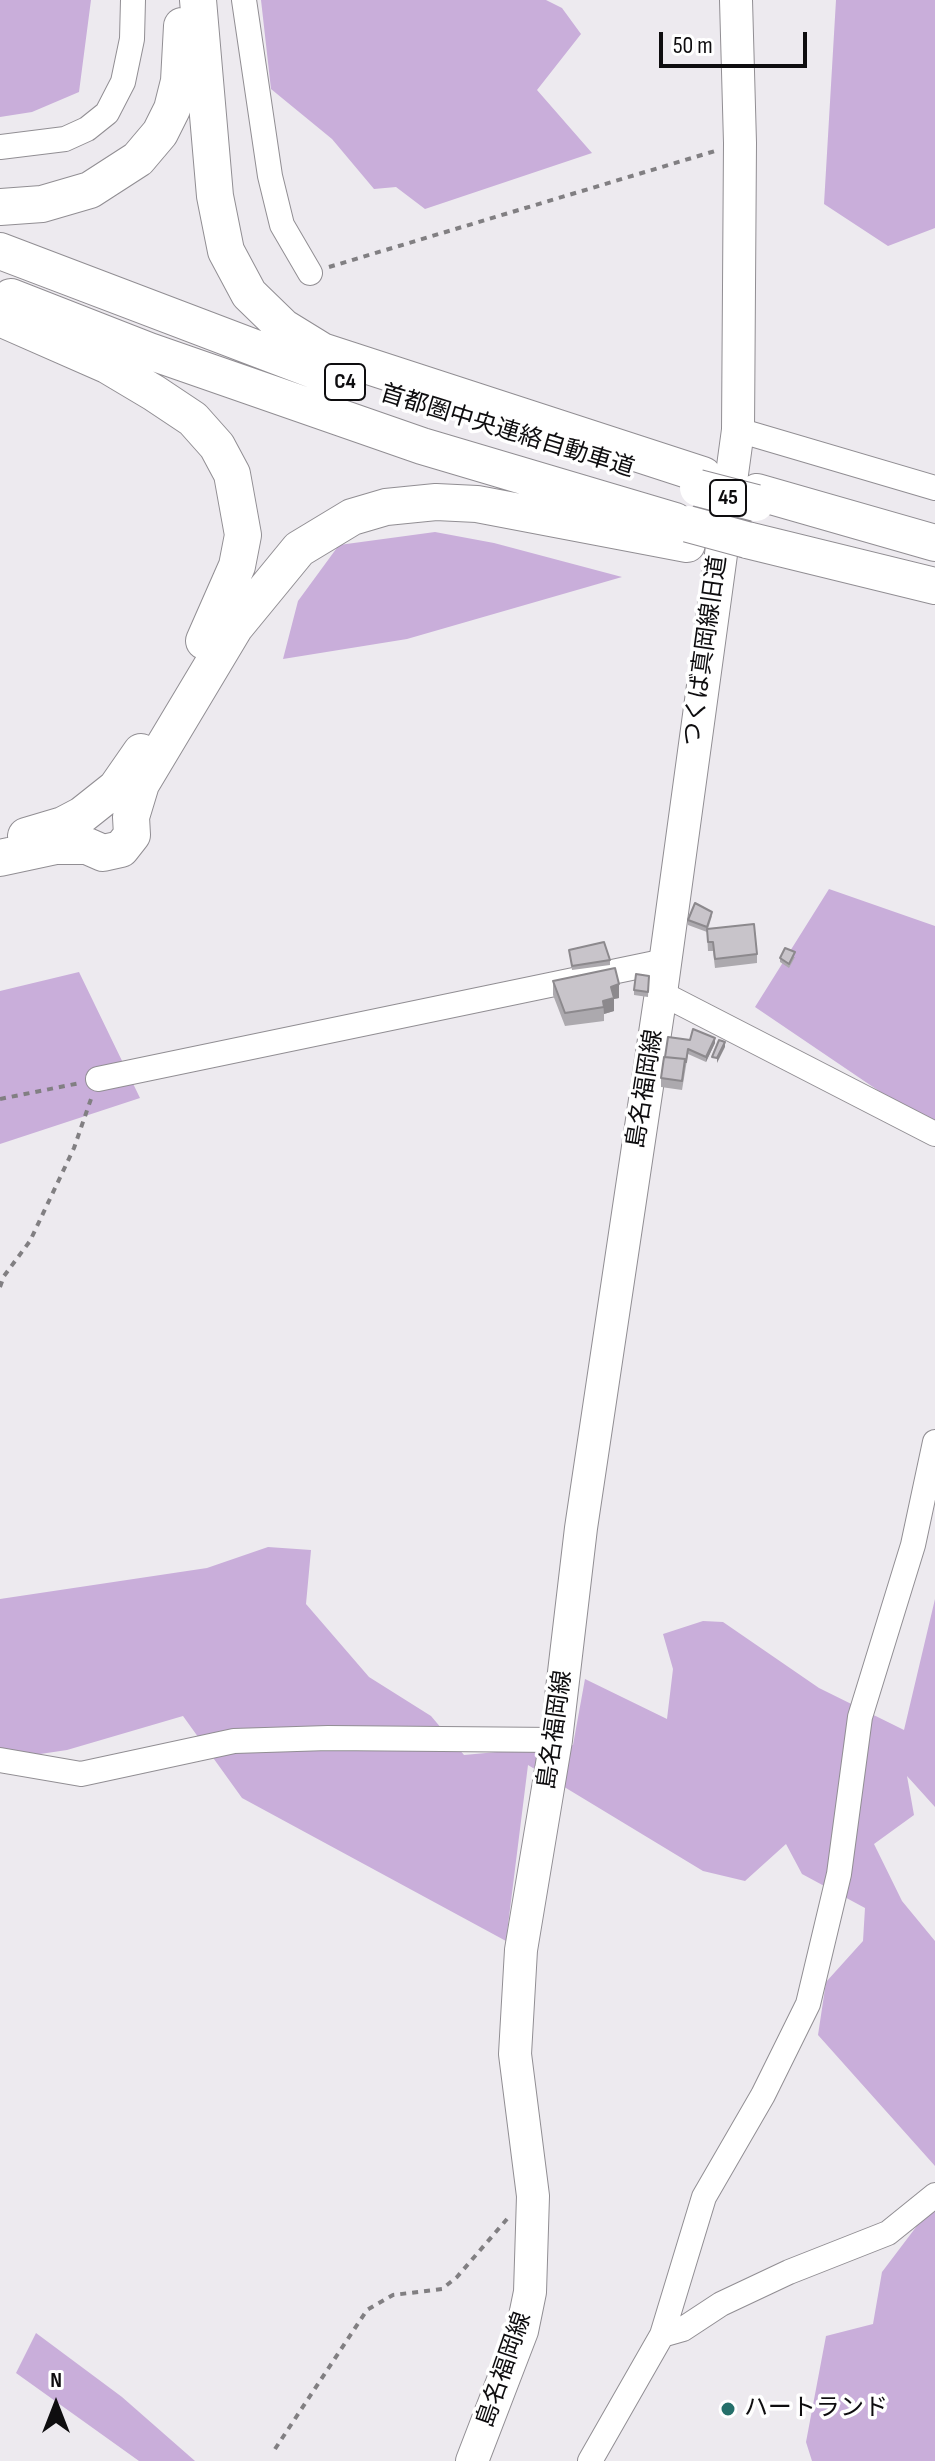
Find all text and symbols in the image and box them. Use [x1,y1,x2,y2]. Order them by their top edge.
scale bar [663,16,811,66]
text: 50 m [673,31,713,60]
road number: C4 [325,364,365,400]
street label: 首都圏中央連絡自動車道 [377,380,637,484]
road number: 45 [710,480,746,516]
street label: つくば真岡線旧道 [678,554,734,748]
street label: 島名福岡線 [622,1027,670,1151]
street label: 島名福岡線 [533,1669,579,1791]
street label: 島名福岡線 [472,2309,538,2431]
north arrow [16,2365,96,2445]
text: N [50,2367,62,2394]
place label: ハートランド [744,2395,888,2423]
marker: ハートランド [719,2400,737,2418]

